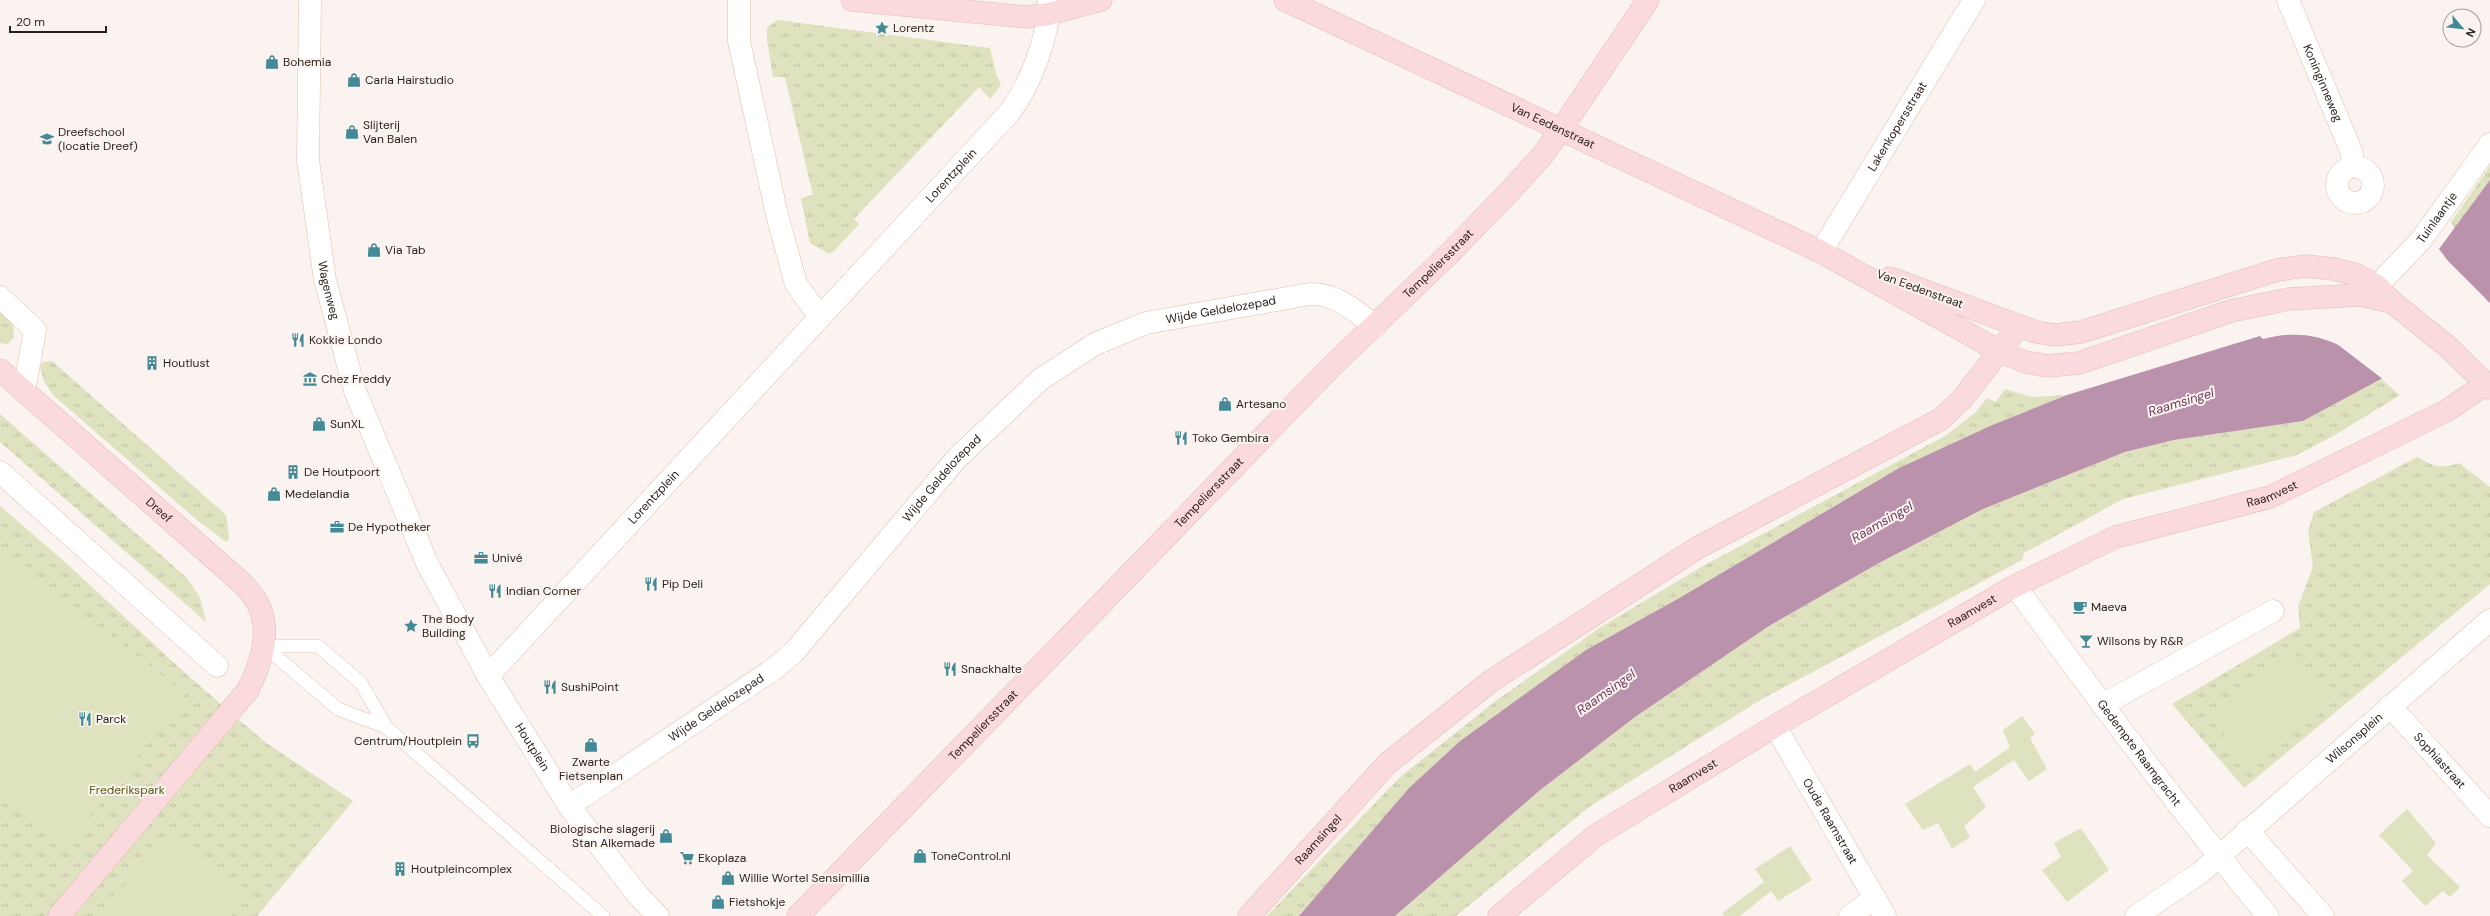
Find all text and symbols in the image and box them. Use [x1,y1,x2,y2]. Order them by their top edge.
scale bar [10,8,106,34]
north arrow [2442,8,2482,48]
text: 20 m [16,14,45,30]
place icon: Lorentz [874,20,890,36]
place label: Lorentz [893,20,934,36]
text: N [2463,26,2479,40]
street label: Koninginneweg [2299,42,2346,125]
shop icon: Bohemia [264,54,280,70]
place label: Bohemia [283,54,331,70]
shop icon: Carla Hairstudio [346,72,362,88]
place label: Carla Hairstudio [365,72,454,88]
street label: Lakenkopersstraat [1864,78,1931,174]
street label: Van Eedenstraat [1508,99,1598,153]
place label: Slijterij Van Balen [363,117,417,147]
place label: Dreefschool (locatie Dreef) [58,124,138,154]
shop icon: Slijterij Van Balen [344,124,360,140]
school or university icon: Dreefschool (locatie Dreef) [39,131,55,147]
street label: Lorentzplein [922,145,980,206]
street label: Tuinlaantje [2413,189,2461,247]
street label: Tempeliersstraat [1399,225,1477,302]
shop icon: Via Tab [366,242,382,258]
place label: Via Tab [385,242,426,258]
street label: Wagenweg [314,260,343,322]
street label: Van Eedenstraat [1874,266,1966,312]
street label: Wijde Geldelozepad [1164,292,1277,327]
restaurant icon: Kokkie Londo [290,332,306,348]
place label: Kokkie Londo [309,332,382,348]
building icon: Houtlust [144,355,160,371]
place label: Houtlust [163,355,210,371]
museum icon: Chez Freddy [302,371,318,387]
place label: Chez Freddy [321,371,392,387]
water label: Raamsingel [2146,384,2217,420]
shop icon: Artesano [1217,396,1233,412]
place label: Artesano [1236,396,1286,412]
shop icon: SunXL [311,416,327,432]
place label: SunXL [330,416,364,432]
restaurant icon: Toko Gembira [1173,430,1189,446]
place label: Toko Gembira [1192,430,1269,446]
street label: Wijde Geldelozepad [899,431,985,525]
street label: Tempeliersstraat [1171,454,1247,532]
building icon: De Houtpoort [285,464,301,480]
place label: De Houtpoort [304,464,380,480]
street label: Lorentzplein [625,466,683,527]
street label: Raamvest [2245,477,2301,511]
shop icon: Medelandia [266,486,282,502]
place label: Medelandia [285,486,349,502]
street label: Dreef [142,494,176,526]
water label: Raamsingel [1848,497,1917,546]
office icon: De Hypotheker [329,519,345,535]
place label: De Hypotheker [348,519,431,535]
office icon: Univé [473,550,489,566]
place label: Univé [492,550,523,566]
restaurant icon: Pip Deli [643,576,659,592]
place label: Pip Deli [662,576,703,592]
restaurant icon: Indian Corner [487,583,503,599]
place label: Indian Corner [506,583,582,599]
street label: Raamvest [1945,590,2000,632]
cafe icon: Maeva [2072,599,2088,615]
place label: Maeva [2091,599,2127,615]
place label: The Body Building [422,611,475,641]
place icon: The Body Building [403,618,419,634]
bar icon: Wilsons by R&R [2078,633,2094,649]
place label: Wilsons by R&R [2097,633,2183,649]
restaurant icon: Snackhalte [942,661,958,677]
place label: Snackhalte [961,661,1022,677]
water label: Raamsingel [1573,665,1640,718]
street label: Wijde Geldelozepad [665,670,767,745]
restaurant icon: SushiPoint [542,679,558,695]
place label: SushiPoint [561,679,619,695]
street label: Tempeliersstraat [945,686,1022,764]
street label: Gedempte Raamgracht [2094,696,2185,810]
street label: Wilsonsplein [2323,709,2386,767]
restaurant icon: Parck [77,711,93,727]
place label: Parck [96,711,126,727]
street label: Houtplein [511,720,553,774]
street label: Sophiastraat [2410,729,2470,792]
place label: Centrum/Houtplein [354,733,462,749]
bus stop icon: Centrum/Houtplein [465,733,481,749]
shop icon: Zwarte Fietsenplan [583,737,599,753]
place label: Zwarte Fietsenplan [559,754,623,784]
street label: Raamvest [1666,755,1721,797]
street label: Oude Raamstraat [1799,775,1861,867]
park label: Frederikspark [89,782,165,798]
street label: Raamsingel [1291,811,1345,868]
place label: Biologische slagerij Stan Alkemade [550,821,655,851]
shop icon: Biologische slagerij Stan Alkemade [658,828,674,844]
shop icon: ToneControl.nl [912,848,928,864]
place label: ToneControl.nl [931,848,1011,864]
supermarket icon: Ekoplaza [679,850,695,866]
place label: Ekoplaza [698,850,746,866]
building icon: Houtpleincomplex [392,861,408,877]
place label: Houtpleincomplex [411,861,512,877]
shop icon: Willie Wortel Sensimillia [720,870,736,886]
place label: Willie Wortel Sensimillia [739,870,869,886]
shop icon: Fietshokje [710,894,726,910]
place label: Fietshokje [729,894,786,910]

